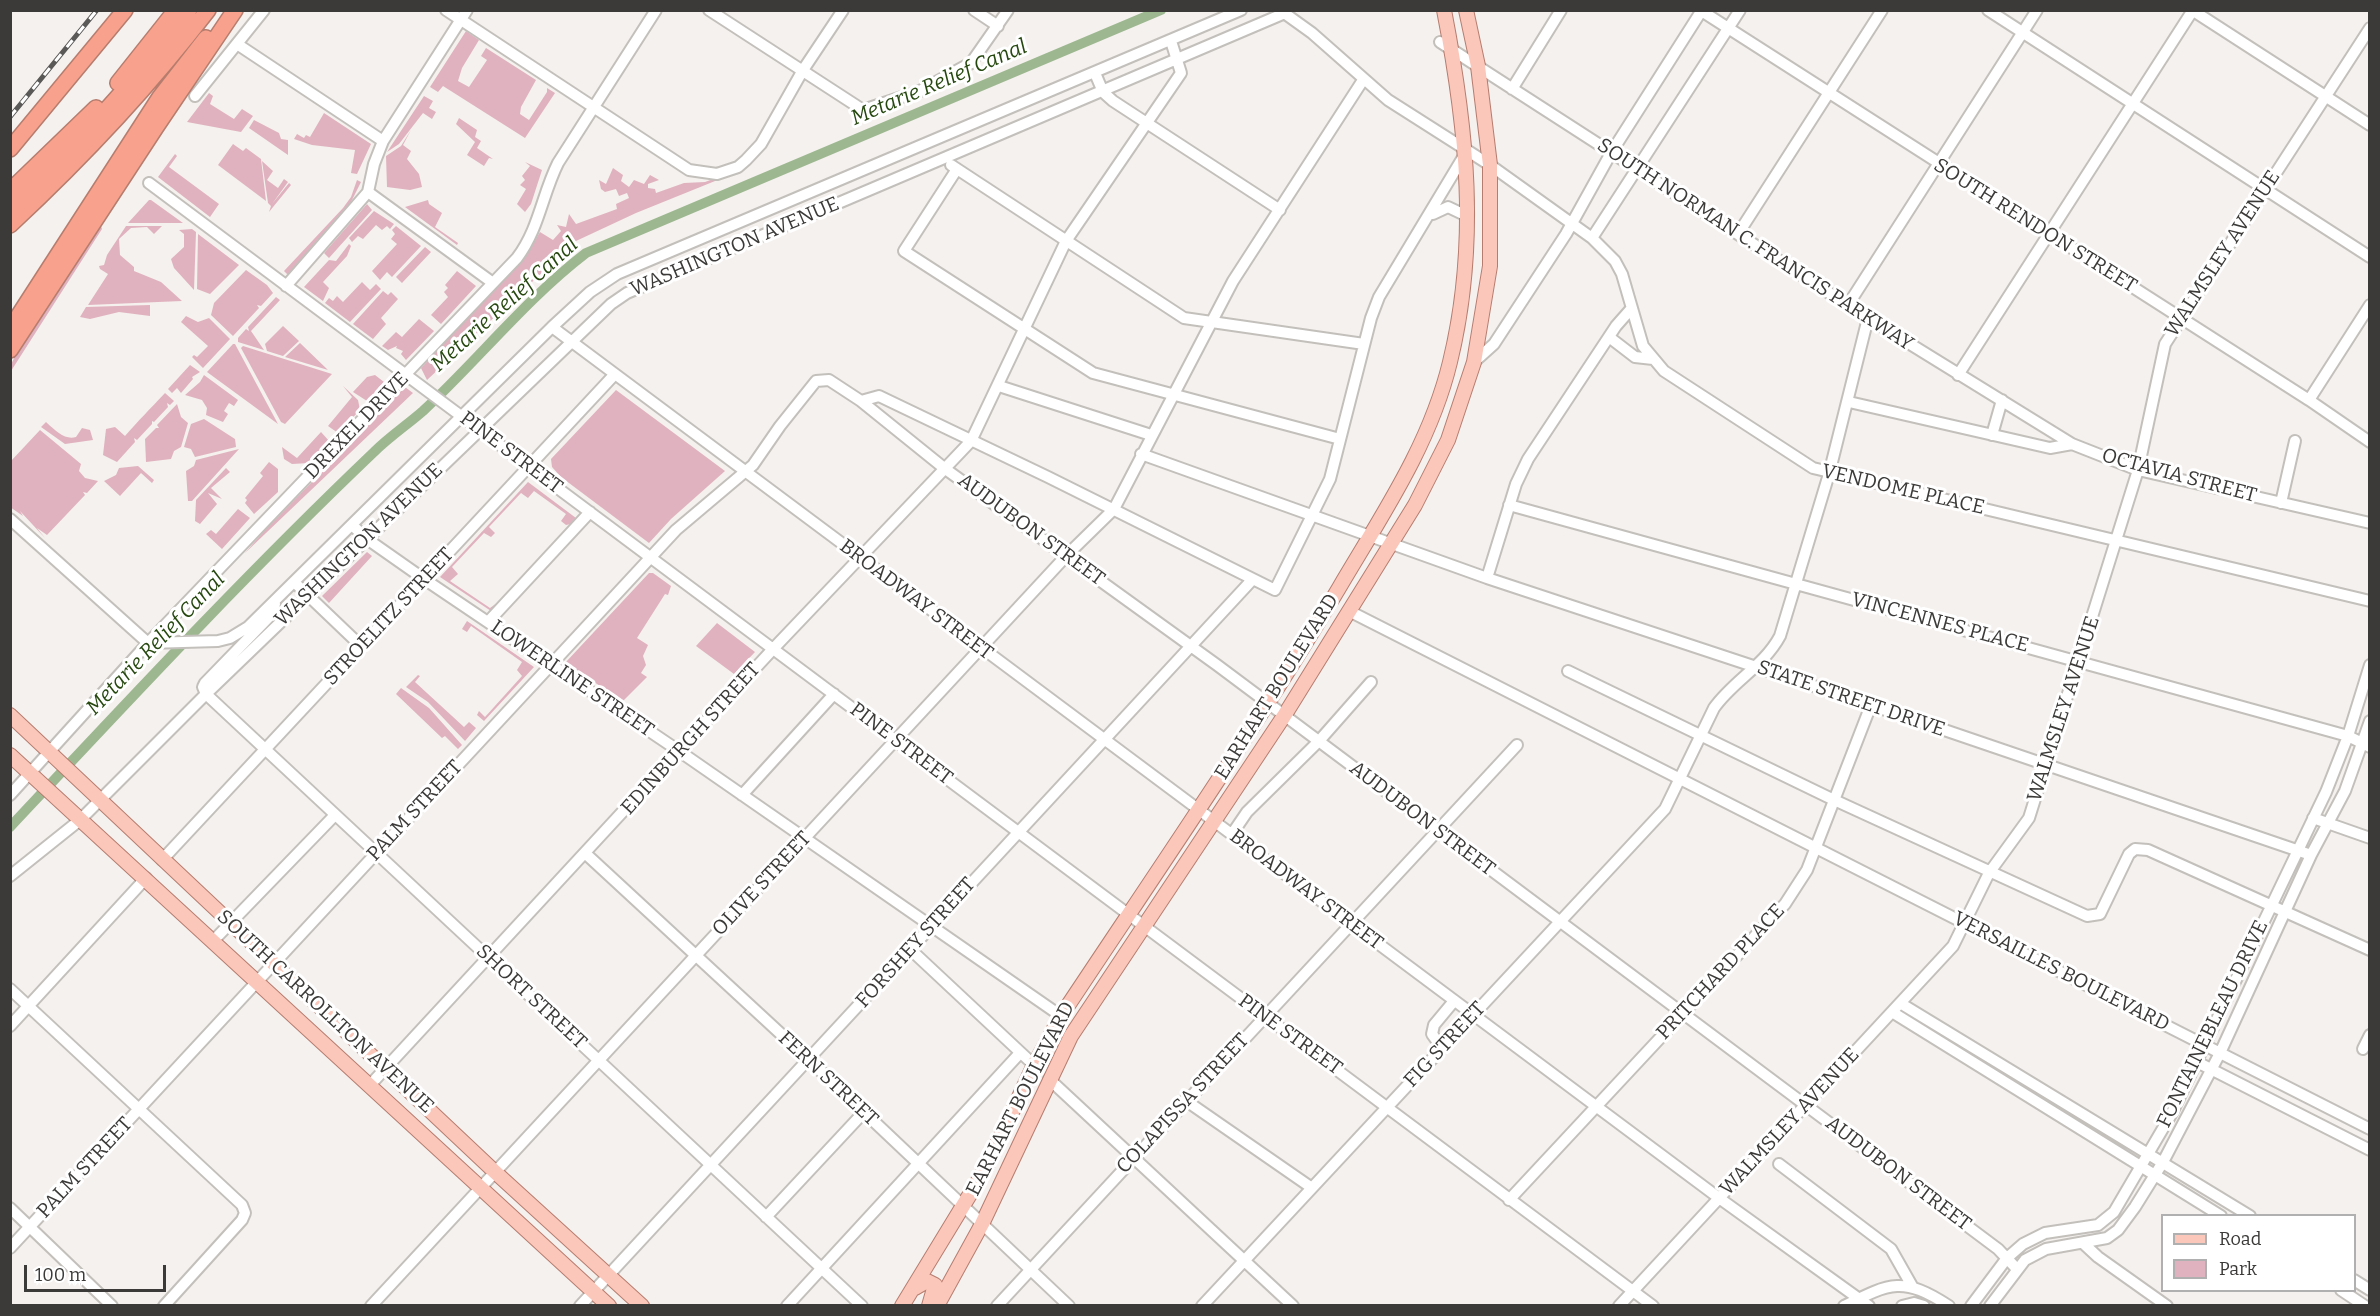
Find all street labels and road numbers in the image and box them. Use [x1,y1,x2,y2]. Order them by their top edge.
street label: SOUTH NORMAN C. FRANCIS PARKWAY [1592,134,1918,356]
street label: SOUTH RENDON STREET [1929,154,2141,298]
street label: WALMSLEY AVENUE [2160,166,2286,342]
street label: WASHINGTON AVENUE [627,192,843,302]
street label: DREXEL DRIVE [300,367,414,485]
street label: PINE STREET [455,407,567,499]
street label: OCTAVIA STREET [2099,444,2259,508]
street label: WASHINGTON AVENUE [270,458,448,632]
street label: VENDOME PLACE [1819,460,1987,520]
street label: AUDUBON STREET [953,469,1109,591]
street label: BROADWAY STREET [835,534,997,666]
street label: STROELITZ STREET [319,543,459,691]
street label: VINCENNES PLACE [1849,588,2031,658]
street label: EARHART BOULEVARD [1210,590,1344,784]
street label: WALMSLEY AVENUE [2023,613,2105,805]
street label: LOWERLINE STREET [486,615,658,743]
street label: STATE STREET DRIVE [1754,656,1948,742]
street label: EDINBURGH STREET [616,658,766,820]
street label: PINE STREET [845,698,957,790]
street label: PALM STREET [362,756,468,866]
street label: AUDUBON STREET [1345,757,1499,881]
street label: BROADWAY STREET [1225,824,1387,956]
street label: OLIVE STREET [708,827,816,941]
street label: FORSHEY STREET [851,873,981,1013]
street label: PRITCHARD PLACE [1652,899,1790,1045]
street label: SOUTH CARROLLTON AVENUE [212,905,438,1119]
street label: VERSAILLES BOULEVARD [1949,907,2173,1037]
street label: FONTAINEBLEAU DRIVE [2152,917,2274,1131]
street label: SHORT STREET [471,940,591,1054]
street label: PINE STREET [1234,989,1346,1081]
street label: FIG STREET [1399,997,1491,1093]
street label: EARHART BOULEVARD [962,998,1080,1200]
street label: FERN STREET [773,1027,883,1131]
street label: COLAPISSA STREET [1112,1029,1254,1179]
street label: WALMSLEY AVENUE [1715,1043,1865,1201]
street label: AUDUBON STREET [1821,1112,1975,1236]
street label: PALM STREET [32,1113,138,1223]

